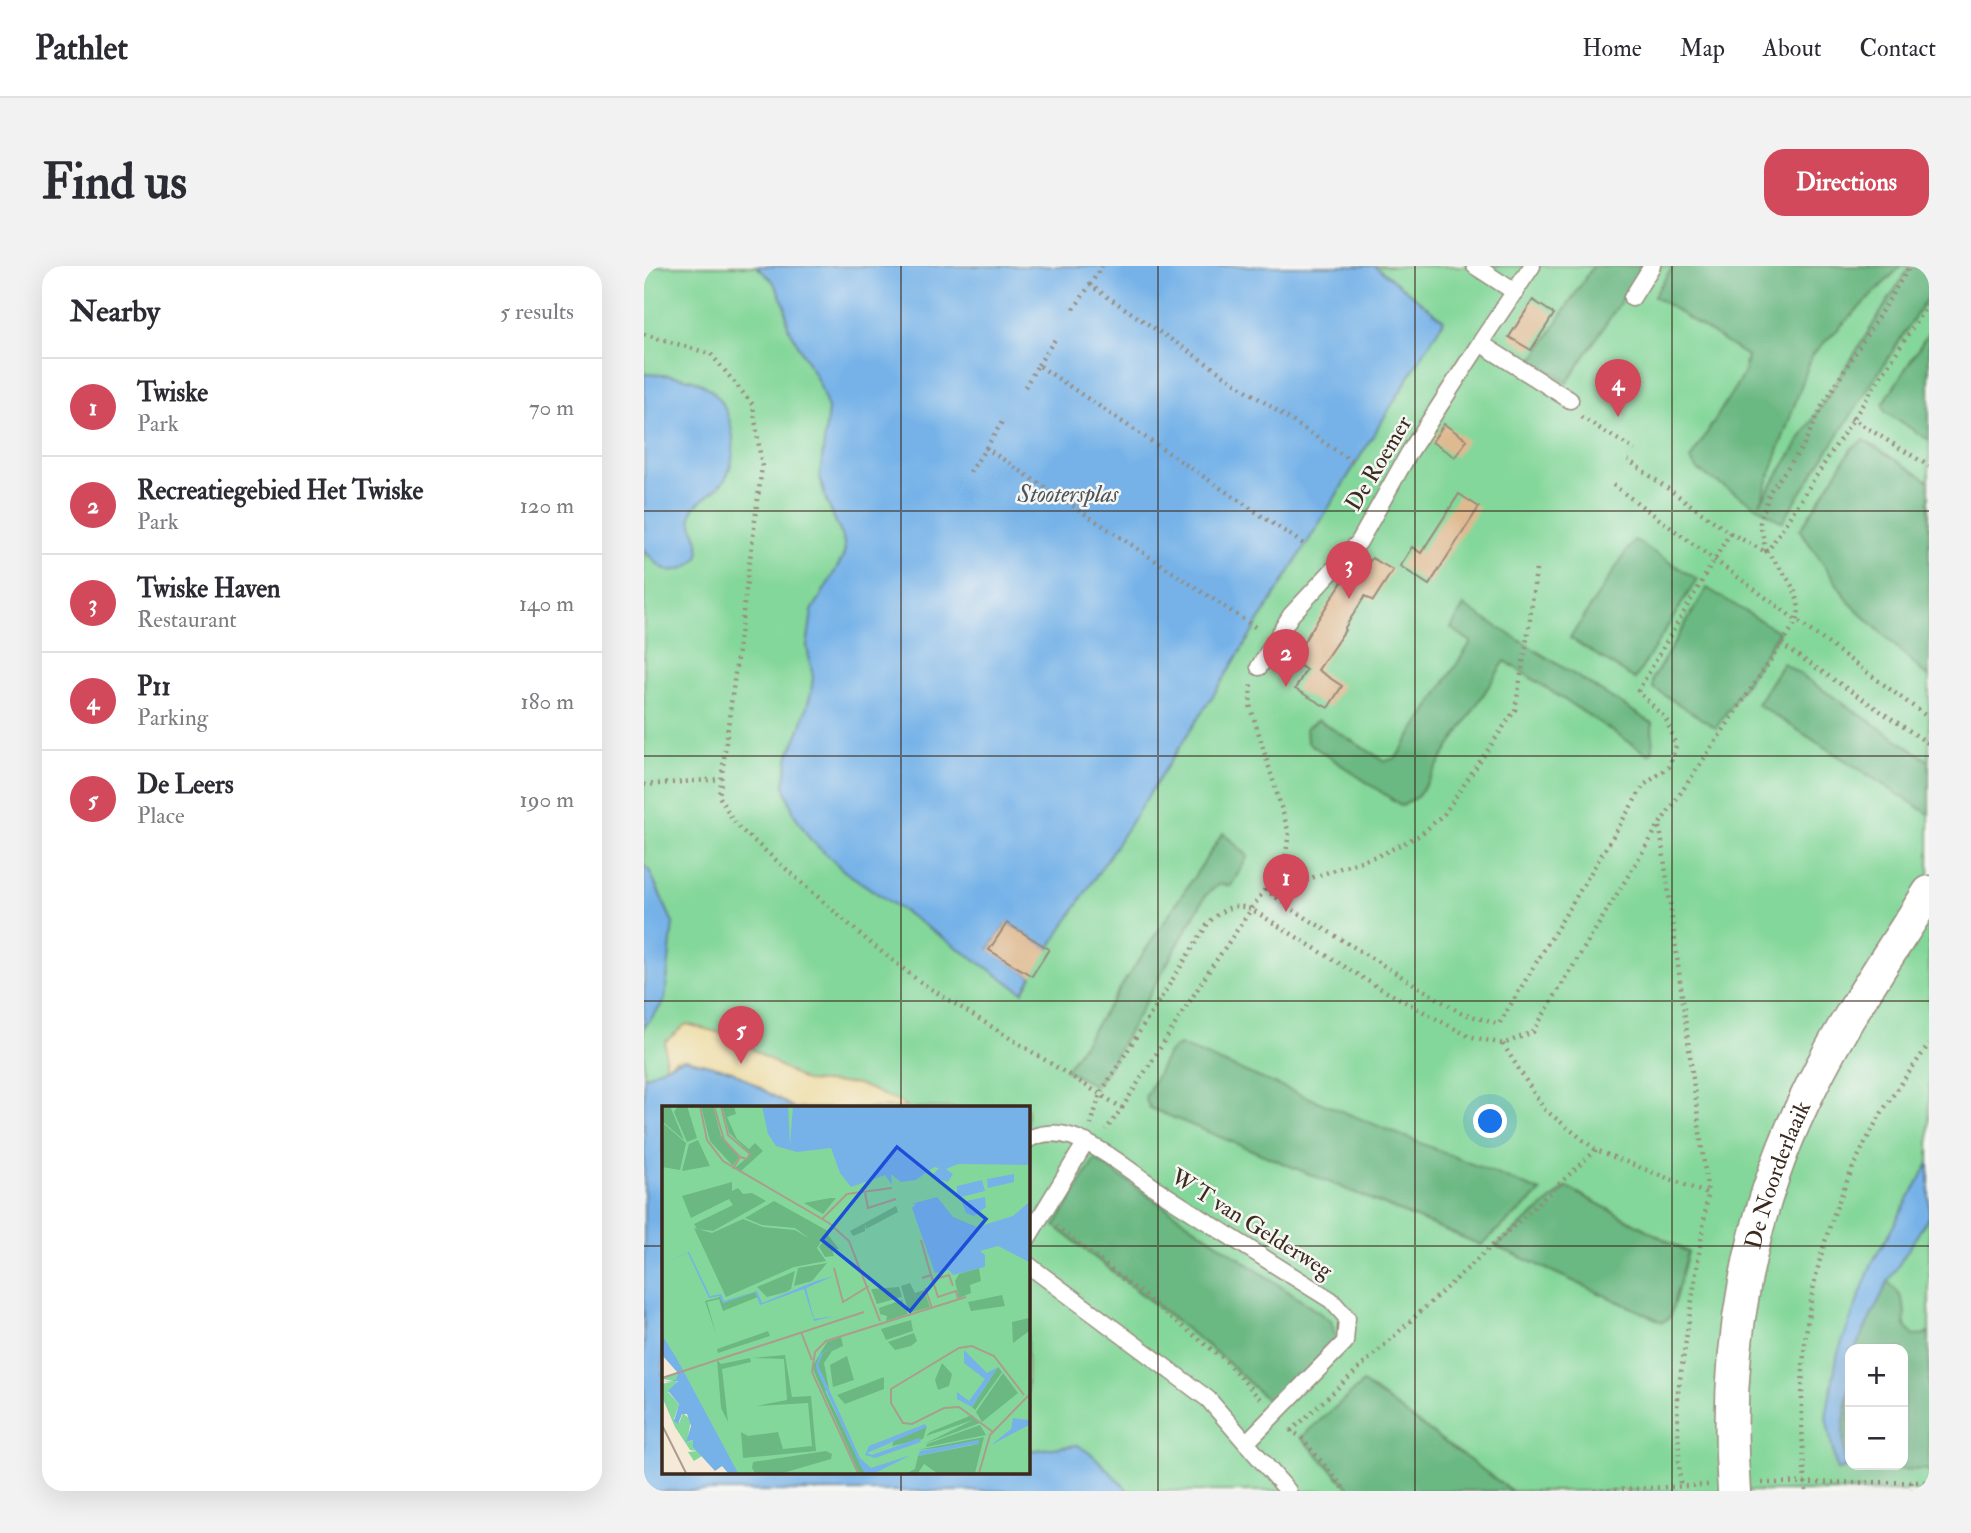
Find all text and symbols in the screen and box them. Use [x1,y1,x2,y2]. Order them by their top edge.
text: Pathlet [35,28,128,69]
text: Home [1582,33,1642,64]
text: Map [1680,33,1725,64]
text: About [1763,33,1822,64]
text: Contact [1860,33,1936,64]
button: Directions [1764,149,1929,216]
text: Find us [42,152,187,213]
text: Nearby [70,293,160,330]
text: 5 results [500,297,574,326]
pin: 4 [1595,359,1641,417]
text: Twiske [137,377,208,409]
text: 1 [89,393,97,422]
text: 70 m [529,393,574,422]
text: Park [137,409,179,438]
street label: De Roemer [1339,410,1418,516]
text: Recreatiegebied Het Twiske [137,475,423,507]
water label: Stootersplas [1017,479,1119,510]
text: 2 [87,491,99,520]
text: 120 m [520,491,574,520]
text: Park [137,507,179,536]
pin: 3 [1326,541,1372,599]
text: Twiske Haven [137,573,280,605]
text: 3 [89,589,97,618]
text: 140 m [519,589,574,618]
text: Restaurant [137,605,237,634]
pin: 2 [1263,629,1309,687]
text: P11 [137,671,171,703]
text: 4 [87,687,99,716]
text: 180 m [521,687,574,716]
text: Parking [137,703,208,732]
text: De Leers [137,769,234,801]
text: 5 [88,785,98,814]
text: 190 m [520,785,574,814]
text: Place [137,801,185,830]
pin: 1 [1263,854,1309,912]
pin: 5 [718,1006,764,1064]
street label: De Noorderlaaik [1739,1096,1817,1252]
your location [1473,1104,1507,1138]
inset map [662,1106,1029,1474]
street label: W T van Gelderweg [1165,1161,1339,1285]
map controls [1845,1344,1908,1470]
button: + [1845,1344,1908,1407]
button: − [1845,1407,1908,1470]

